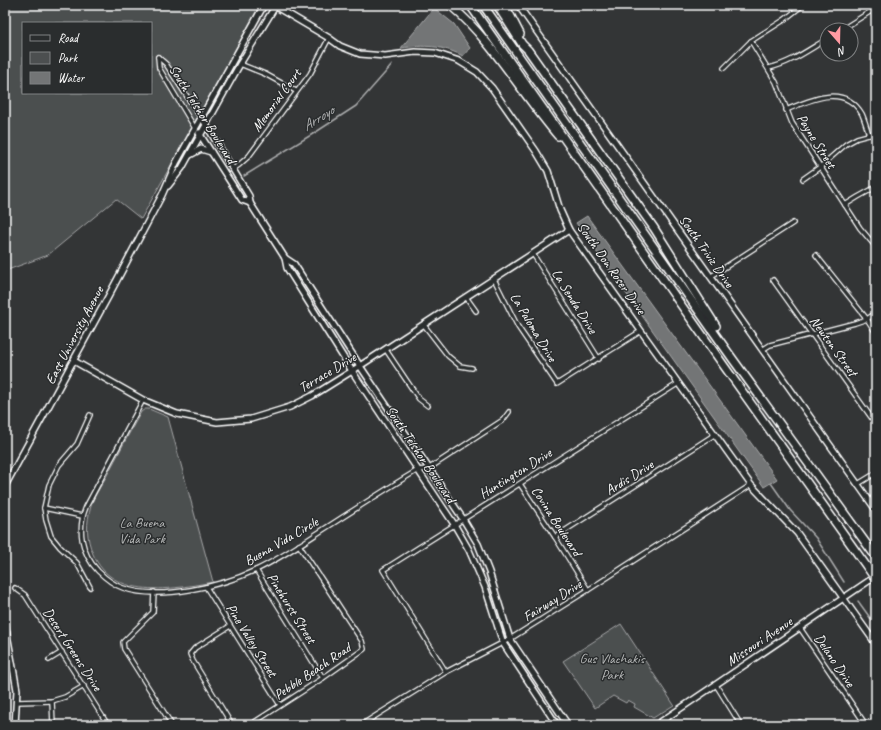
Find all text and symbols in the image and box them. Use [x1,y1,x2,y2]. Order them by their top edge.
legend [22,22,152,94]
north arrow [819,22,859,62]
text: Road [58,30,80,46]
text: N [835,44,848,60]
text: Park [58,50,79,66]
street label: South Telshor Boulevard [165,62,241,169]
street label: Memorial Court [248,65,306,135]
text: Water [58,70,86,86]
water label: Arroyo [299,100,340,135]
street label: Payne Street [793,111,841,173]
street label: South Triviz Drive [675,212,739,292]
street label: South Don Roser Drive [574,219,650,319]
street label: La Senda Drive [548,266,602,338]
street label: East University Avenue [41,282,108,387]
street label: La Paloma Drive [506,290,561,366]
street label: Newton Street [806,313,862,382]
street label: Terrace Drive [296,348,360,396]
street label: South Telshor Boulevard [382,403,461,508]
street label: Huntington Drive [476,444,556,502]
street label: Ardis Drive [602,455,658,499]
street label: Covina Boulevard [528,483,587,561]
street label: Buena Vida Circle [241,513,323,569]
park label: La Buena Vida Park [119,514,166,547]
street label: Pinehurst Street [263,570,321,648]
street label: Fairway Drive [520,575,586,625]
street label: Pine Valley Street [222,600,282,681]
street label: Desert Greens Drive [39,605,107,695]
street label: Missouri Avenue [723,612,797,670]
street label: Delano Drive [811,630,859,691]
street label: Pebble Beach Road [271,638,356,703]
park label: Gus Vlachakis Park [580,650,646,683]

